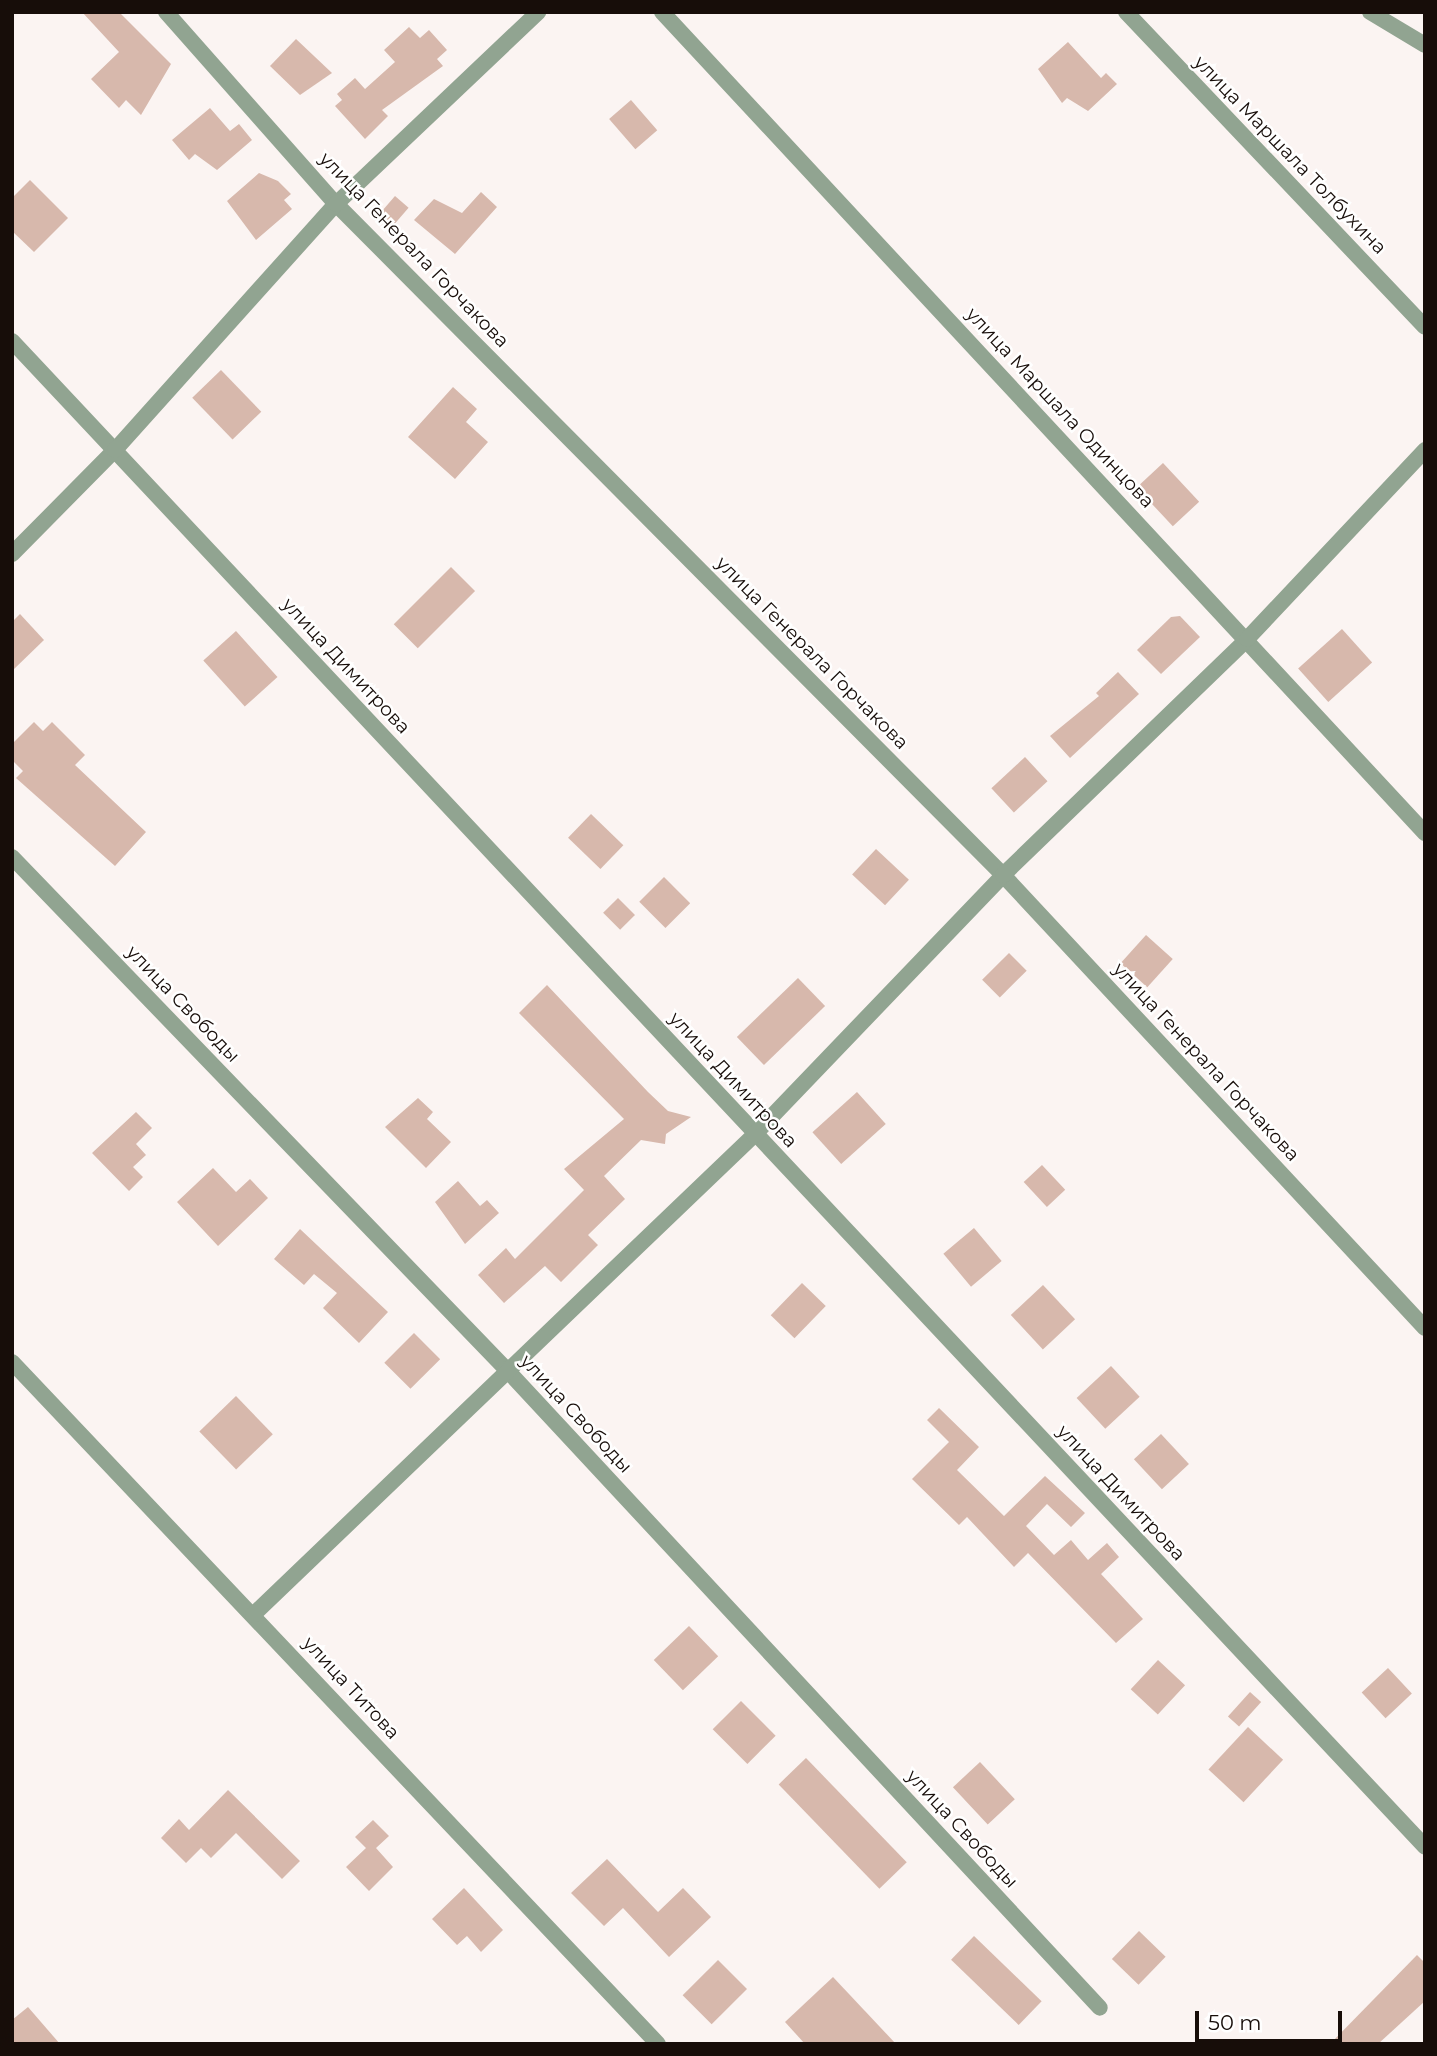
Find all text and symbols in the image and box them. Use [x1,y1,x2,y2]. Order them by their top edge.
street label: улица Маршала Толбухина [1189,51,1391,259]
street label: улица Генерала Горчакова [314,148,514,352]
street label: улица Маршала Одинцова [961,303,1159,513]
street label: улица Генерала Горчакова [711,552,913,754]
street label: улица Димитрова [277,593,415,739]
street label: улица Свободы [122,941,244,1067]
street label: улица Генерала Горчакова [1108,958,1304,1166]
street label: улица Димитрова [664,1007,802,1153]
street label: улица Свободы [515,1350,637,1478]
street label: улица Димитрова [1052,1420,1190,1566]
street label: улица Титова [298,1632,404,1744]
street label: улица Свободы [901,1765,1023,1893]
scale bar [1199,1996,1346,2040]
text: 50 m [1208,2010,1262,2035]

